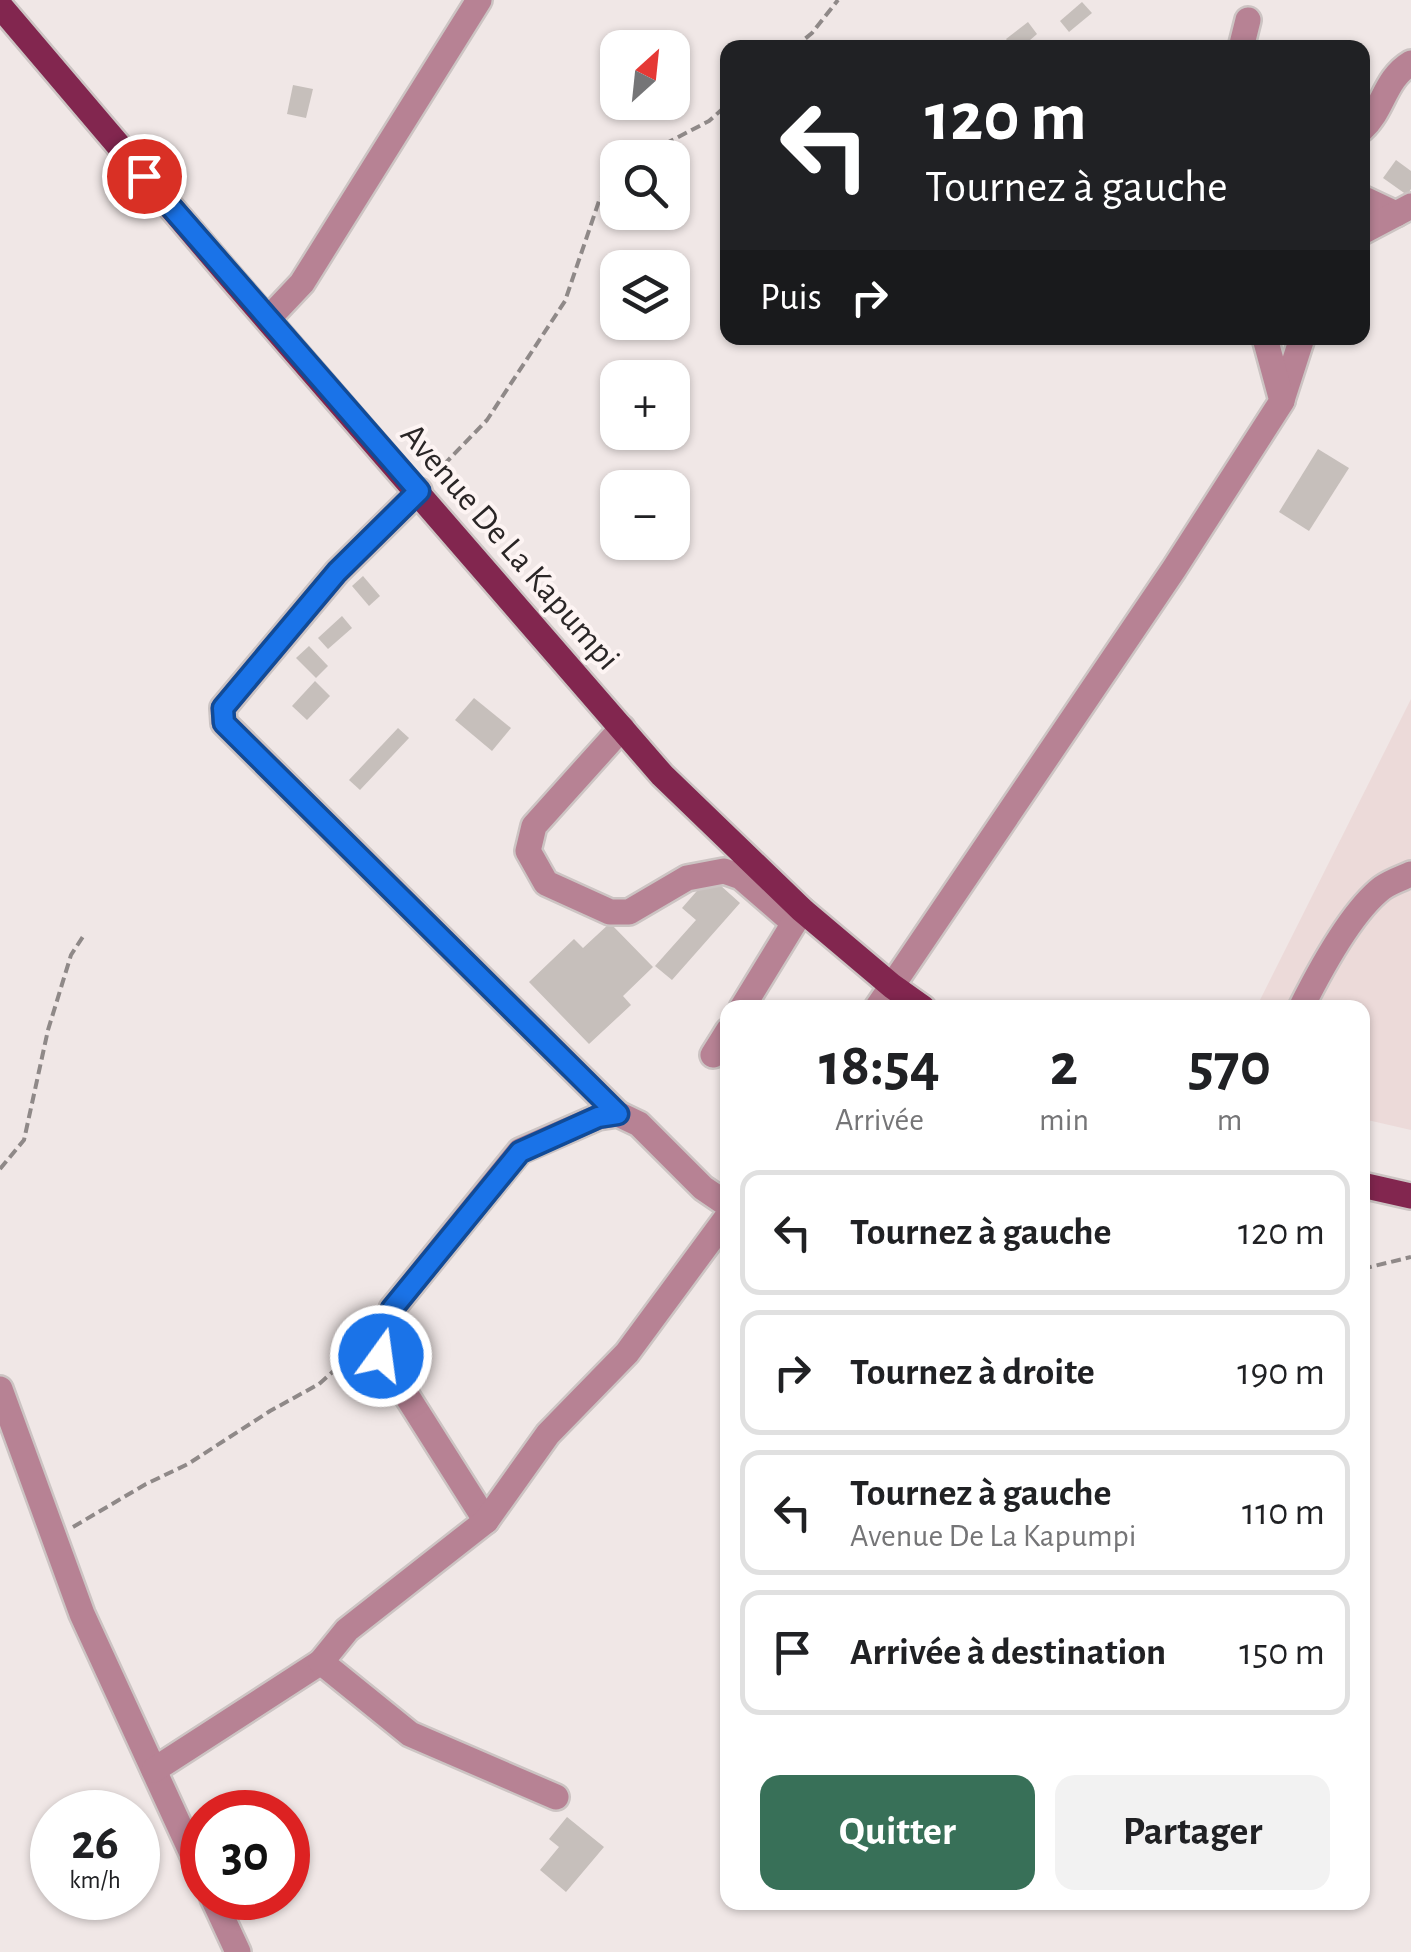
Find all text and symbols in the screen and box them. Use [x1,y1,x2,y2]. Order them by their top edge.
north arrow [600,30,690,120]
map controls [600,30,690,560]
icon: left [760,80,890,210]
text: 120 m [925,83,1087,153]
pin [102,134,187,219]
button: search [600,140,690,230]
icon: arrive [117,149,172,204]
text: Tournez à gauche [925,165,1228,210]
button: layers [600,250,690,340]
icon: right [842,270,897,325]
text: Puis [760,279,822,317]
button: + [600,360,690,450]
street label: Avenue De La Kapumpi [394,417,626,677]
button: − [600,470,690,560]
text: 18:54 [819,1036,940,1096]
text: 2 [1050,1036,1078,1096]
text: 570 [1188,1036,1271,1096]
text: Arrivée [835,1104,924,1136]
text: min [1039,1104,1089,1136]
text: m [1217,1104,1242,1136]
icon: left [765,1205,820,1260]
text: Tournez à gauche [850,1214,1112,1252]
text: 120 m [1238,1214,1325,1252]
position arrow [329,1304,433,1408]
icon: right [765,1345,820,1400]
text: Tournez à droite [850,1354,1095,1392]
text: 190 m [1237,1354,1325,1392]
text: Tournez à gauche [850,1475,1112,1513]
icon: left [765,1485,820,1540]
text: 110 m [1242,1494,1325,1532]
text: Avenue De La Kapumpi [850,1520,1137,1552]
icon: arrive [765,1625,820,1680]
text: Arrivée à destination [850,1634,1166,1672]
text: 150 m [1239,1634,1325,1672]
button: Quitter [760,1775,1035,1890]
button: Partager [1055,1775,1330,1890]
speed limit sign: 30 [180,1790,310,1920]
text: 26 [71,1818,119,1868]
text: km/h [69,1868,121,1893]

